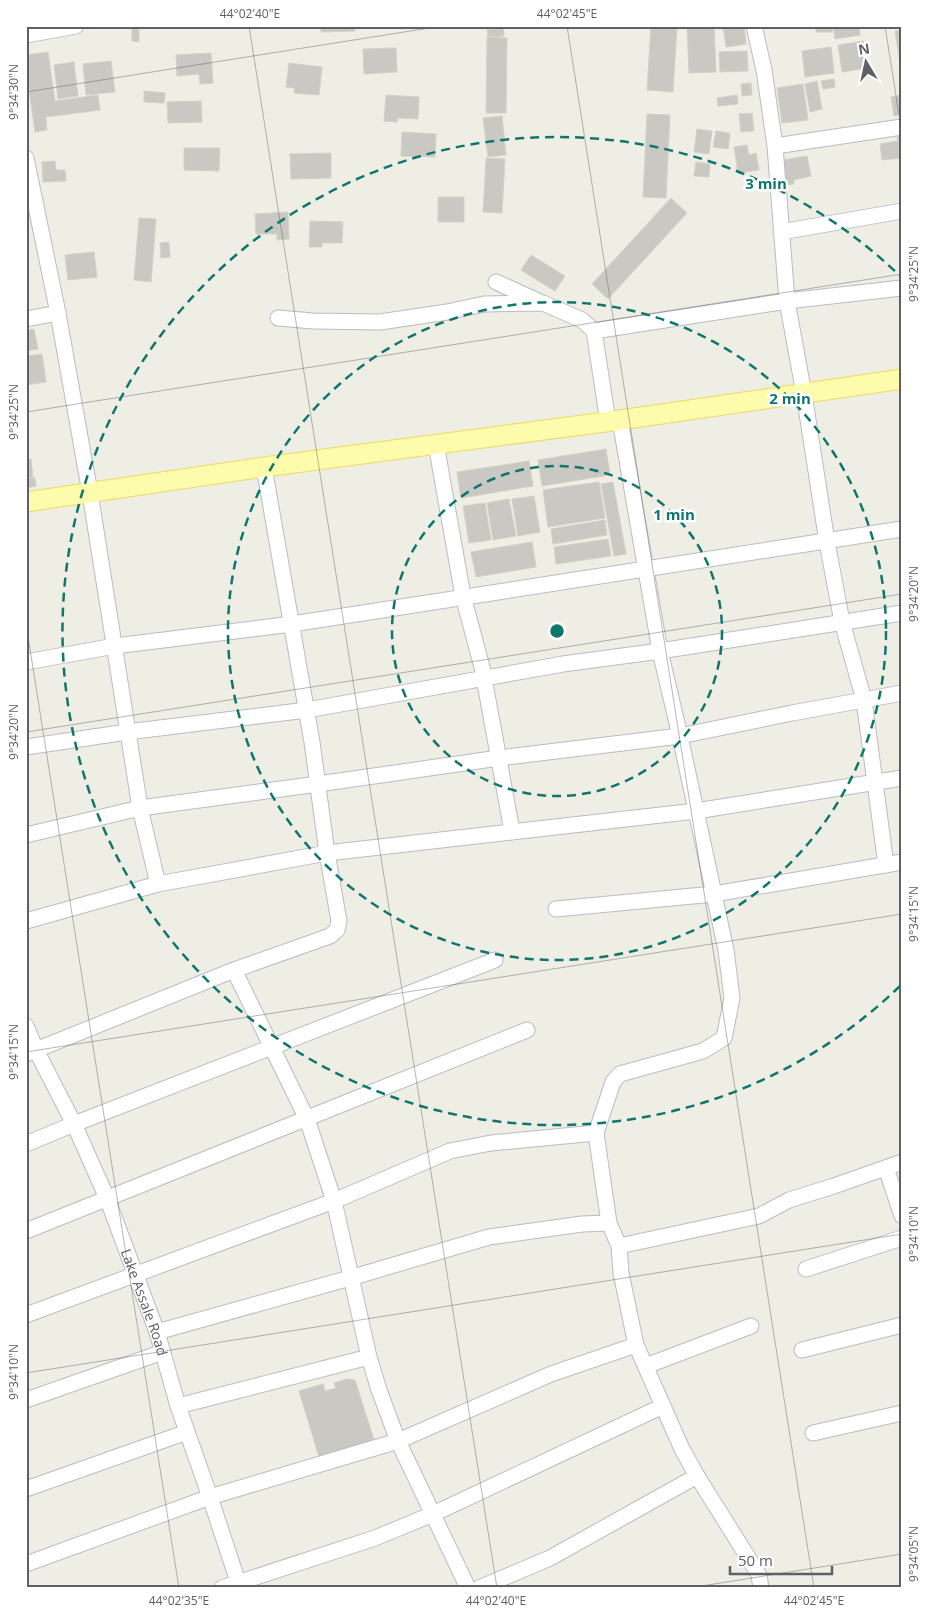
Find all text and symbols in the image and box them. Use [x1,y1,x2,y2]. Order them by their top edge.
text: 44°02'40"E [220,5,280,22]
text: 44°02'45"E [537,5,597,22]
north arrow [840,38,890,88]
text: N [857,38,871,59]
text: 9°34'30"N [5,64,22,120]
text: 3 min [745,173,787,193]
text: 9°34'25"N [905,246,922,302]
text: 9°34'25"N [5,384,22,440]
text: 2 min [769,388,811,408]
text: 1 min [653,504,695,524]
text: 9°34'20"N [905,566,922,622]
centre of rings [548,622,566,640]
text: 9°34'20"N [5,704,22,760]
text: 9°34'15"N [905,886,922,942]
text: 9°34'15"N [5,1024,22,1080]
text: 9°34'10"N [905,1206,922,1262]
street label: Lake Assale Road [117,1246,173,1358]
text: 9°34'10"N [5,1344,22,1400]
text: 9°34'05"N [905,1526,922,1582]
scale bar [730,1544,833,1576]
text: 50 m [738,1550,773,1570]
text: 44°02'35"E [149,1592,209,1609]
text: 44°02'40"E [466,1592,526,1609]
text: 44°02'45"E [784,1592,844,1609]

